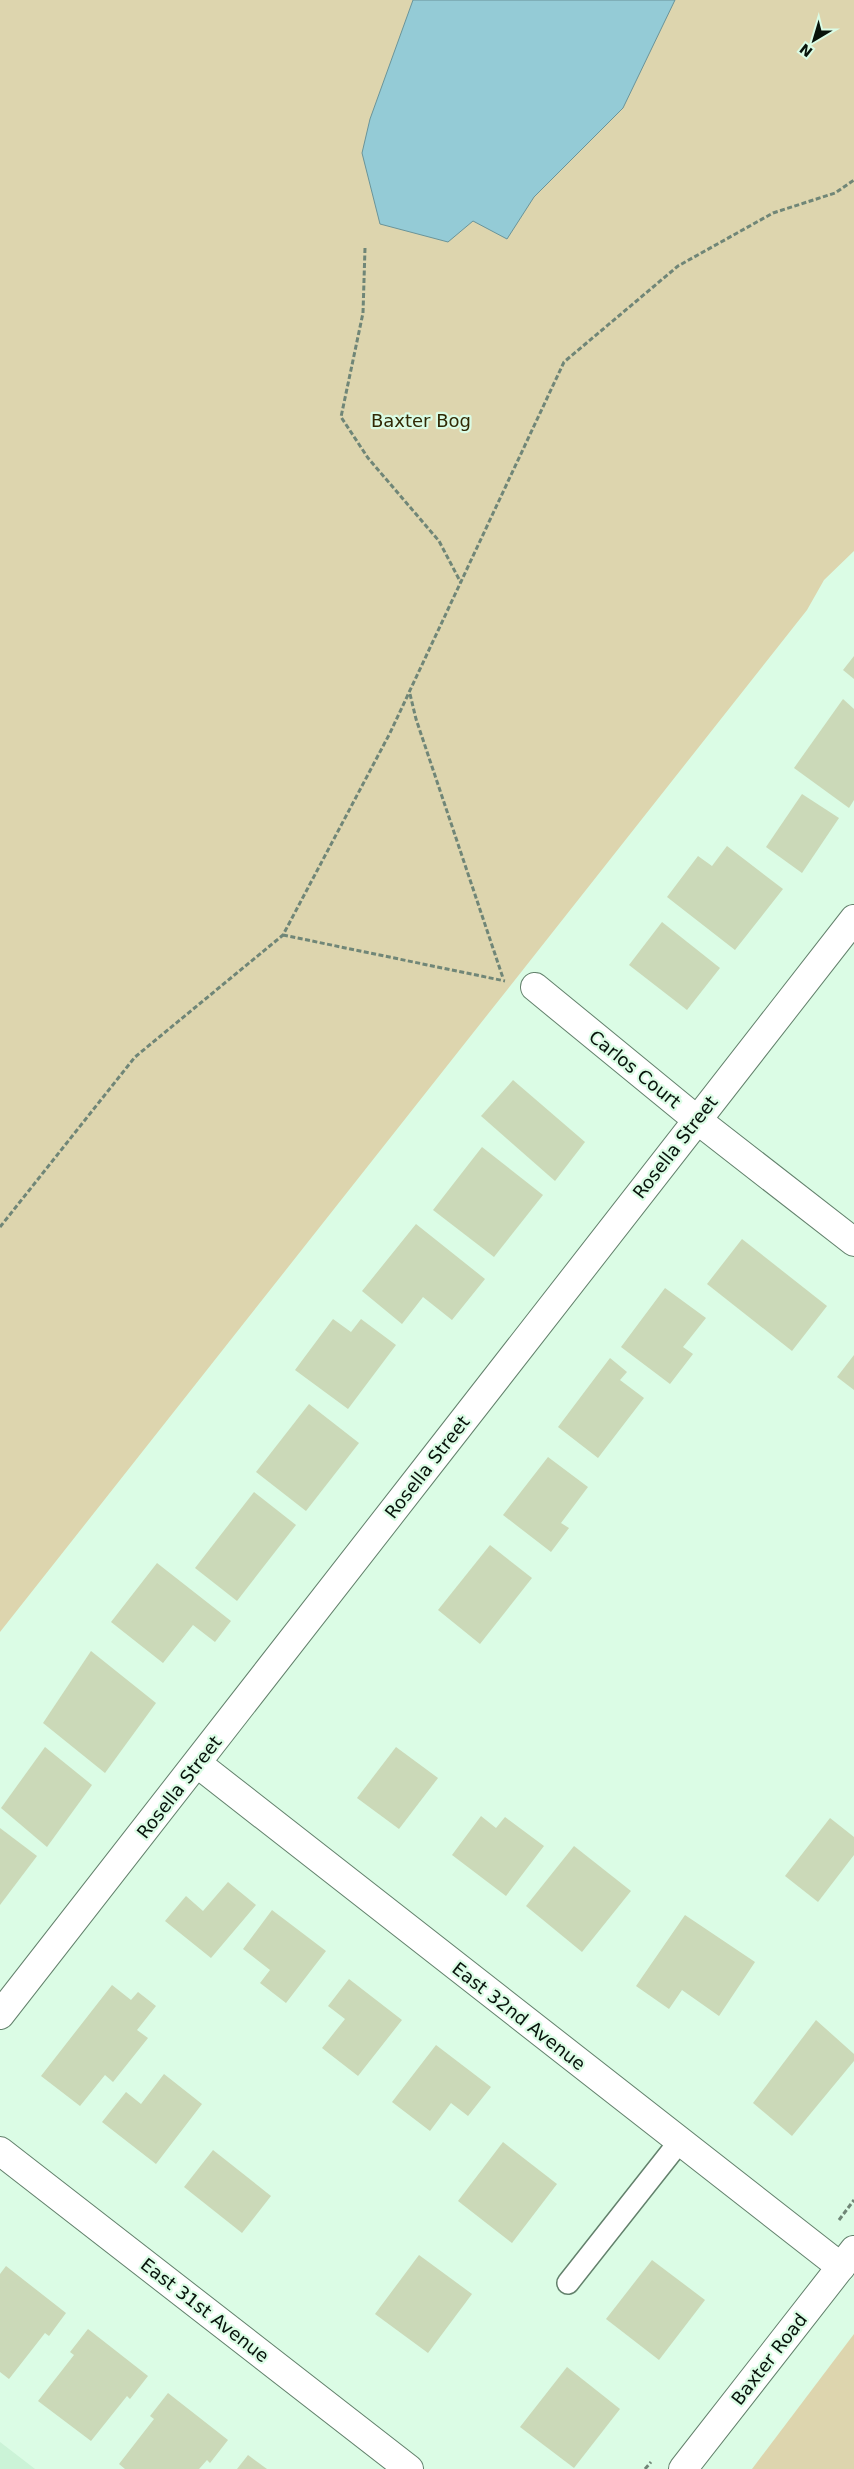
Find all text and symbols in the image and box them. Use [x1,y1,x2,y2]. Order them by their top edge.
north arrow [789,15,839,65]
text: N [796,40,816,60]
park label: Baxter Bog [371,410,471,431]
street label: Carlos Court [585,1026,685,1112]
street label: Rosella Street [628,1091,722,1203]
street label: Rosella Street [380,1411,474,1523]
street label: Rosella Street [132,1731,226,1843]
street label: East 32nd Avenue [448,1958,590,2074]
street label: East 31st Avenue [137,2254,273,2366]
street label: Baxter Road [727,2309,811,2409]

